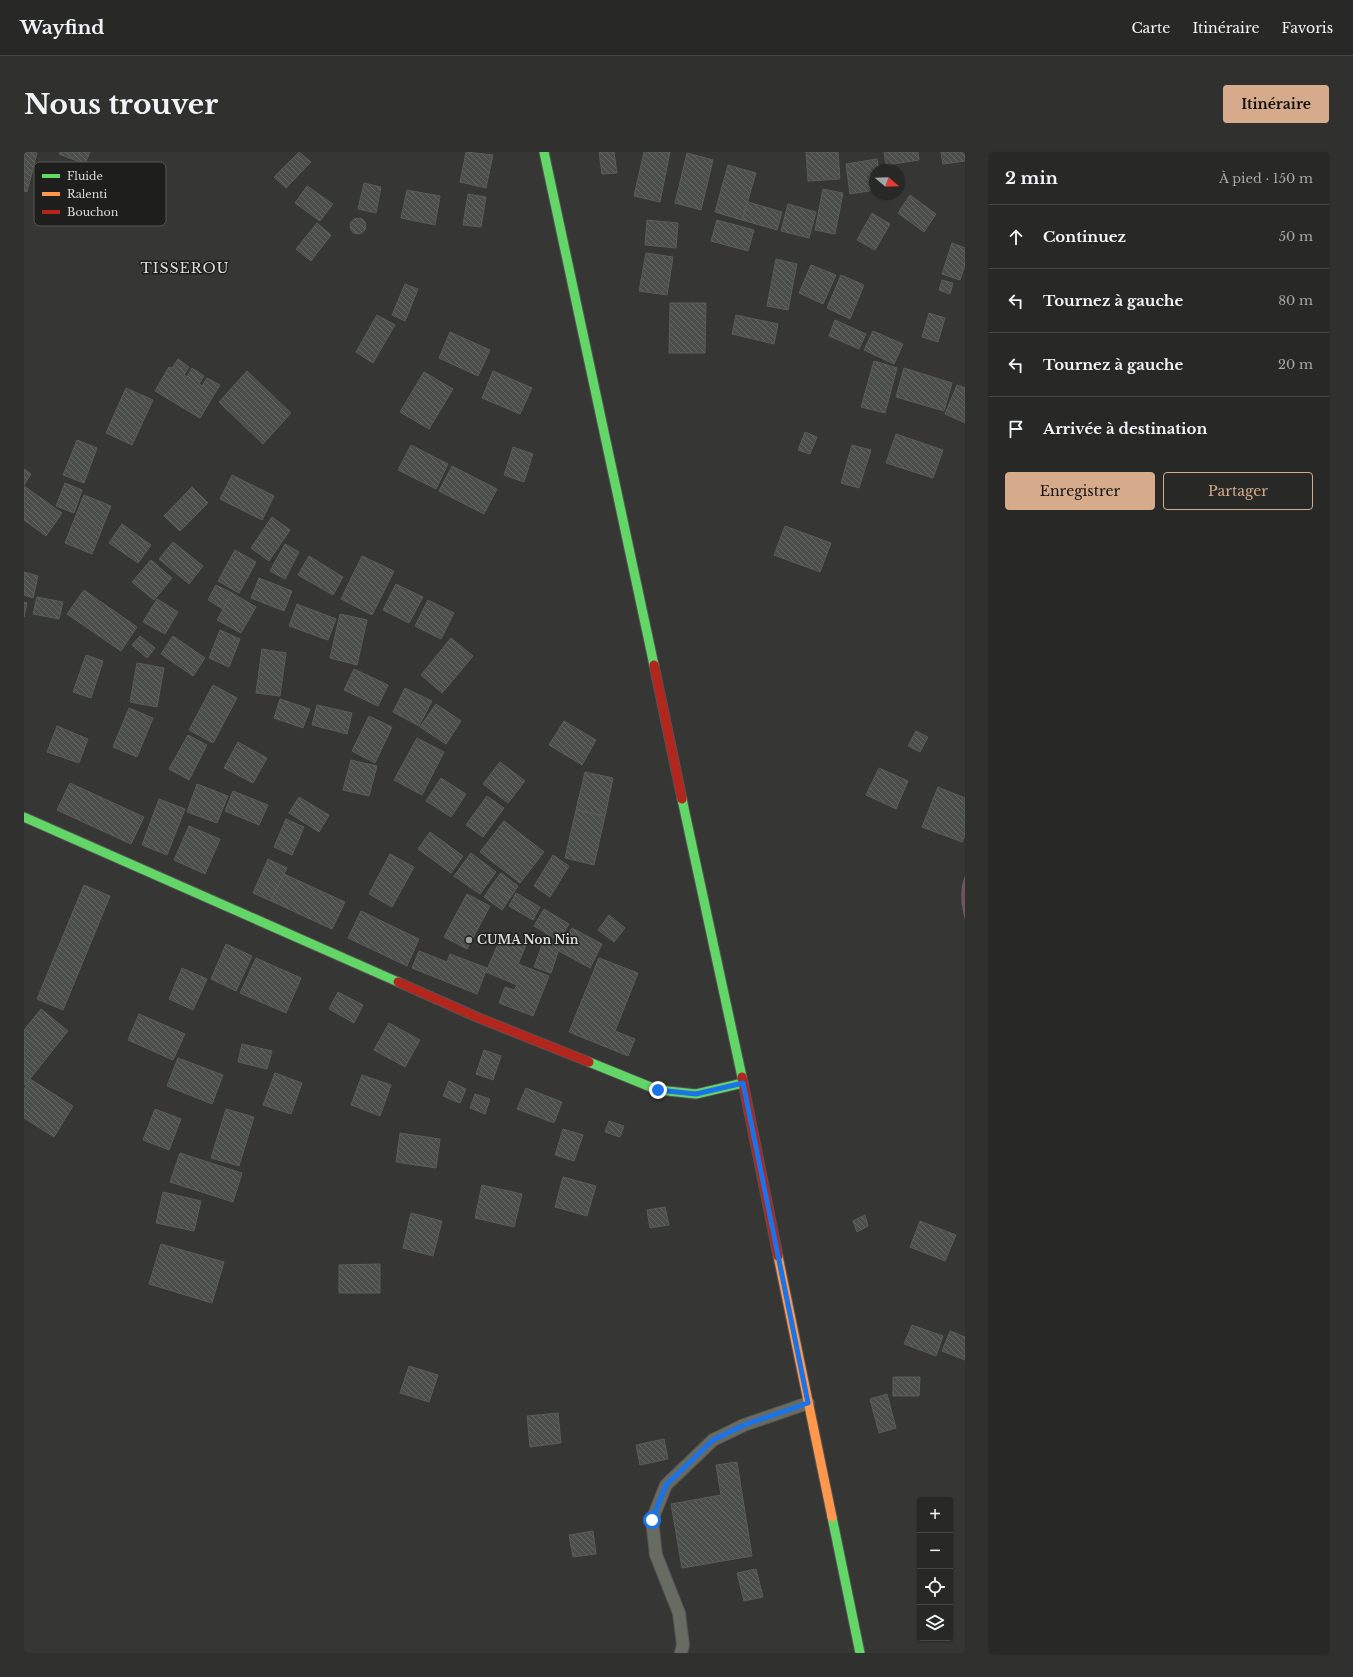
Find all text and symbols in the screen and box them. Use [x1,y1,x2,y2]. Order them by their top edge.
text: Wayfind [20,16,105,39]
text: Carte [1131,19,1170,37]
text: Itinéraire [1192,19,1259,37]
text: Favoris [1281,19,1333,37]
button: Itinéraire [1223,85,1329,123]
text: Nous trouver [24,87,218,122]
legend [34,162,166,226]
north arrow [869,164,905,200]
text: 2 min [1005,168,1058,189]
text: Fluide [67,169,103,183]
text: À pied · 150 m [1219,170,1313,187]
text: Ralenti [67,187,107,201]
text: Bouchon [67,205,119,219]
icon: ahead [1005,226,1027,248]
text: Continuez [1043,227,1126,246]
text: 50 m [1279,228,1313,245]
district label: TISSEROU [140,259,230,277]
icon: left [1005,290,1027,312]
text: Tournez à gauche [1043,291,1183,310]
text: 80 m [1278,292,1313,309]
icon: left [1005,354,1027,376]
text: Tournez à gauche [1043,355,1183,374]
text: 20 m [1278,356,1313,373]
icon: arrive [1005,418,1027,440]
text: Arrivée à destination [1043,419,1207,438]
button: Enregistrer [1005,472,1155,510]
button: Partager [1163,472,1313,510]
place label: CUMA Non Nin [477,932,579,947]
marker: CUMA Non Nin [464,935,474,945]
route end [649,1081,667,1099]
map controls [917,1497,953,1641]
button: + [917,1497,953,1533]
route start [643,1511,661,1529]
button: − [917,1533,953,1569]
button: locate [917,1569,953,1605]
button: layers [917,1605,953,1641]

